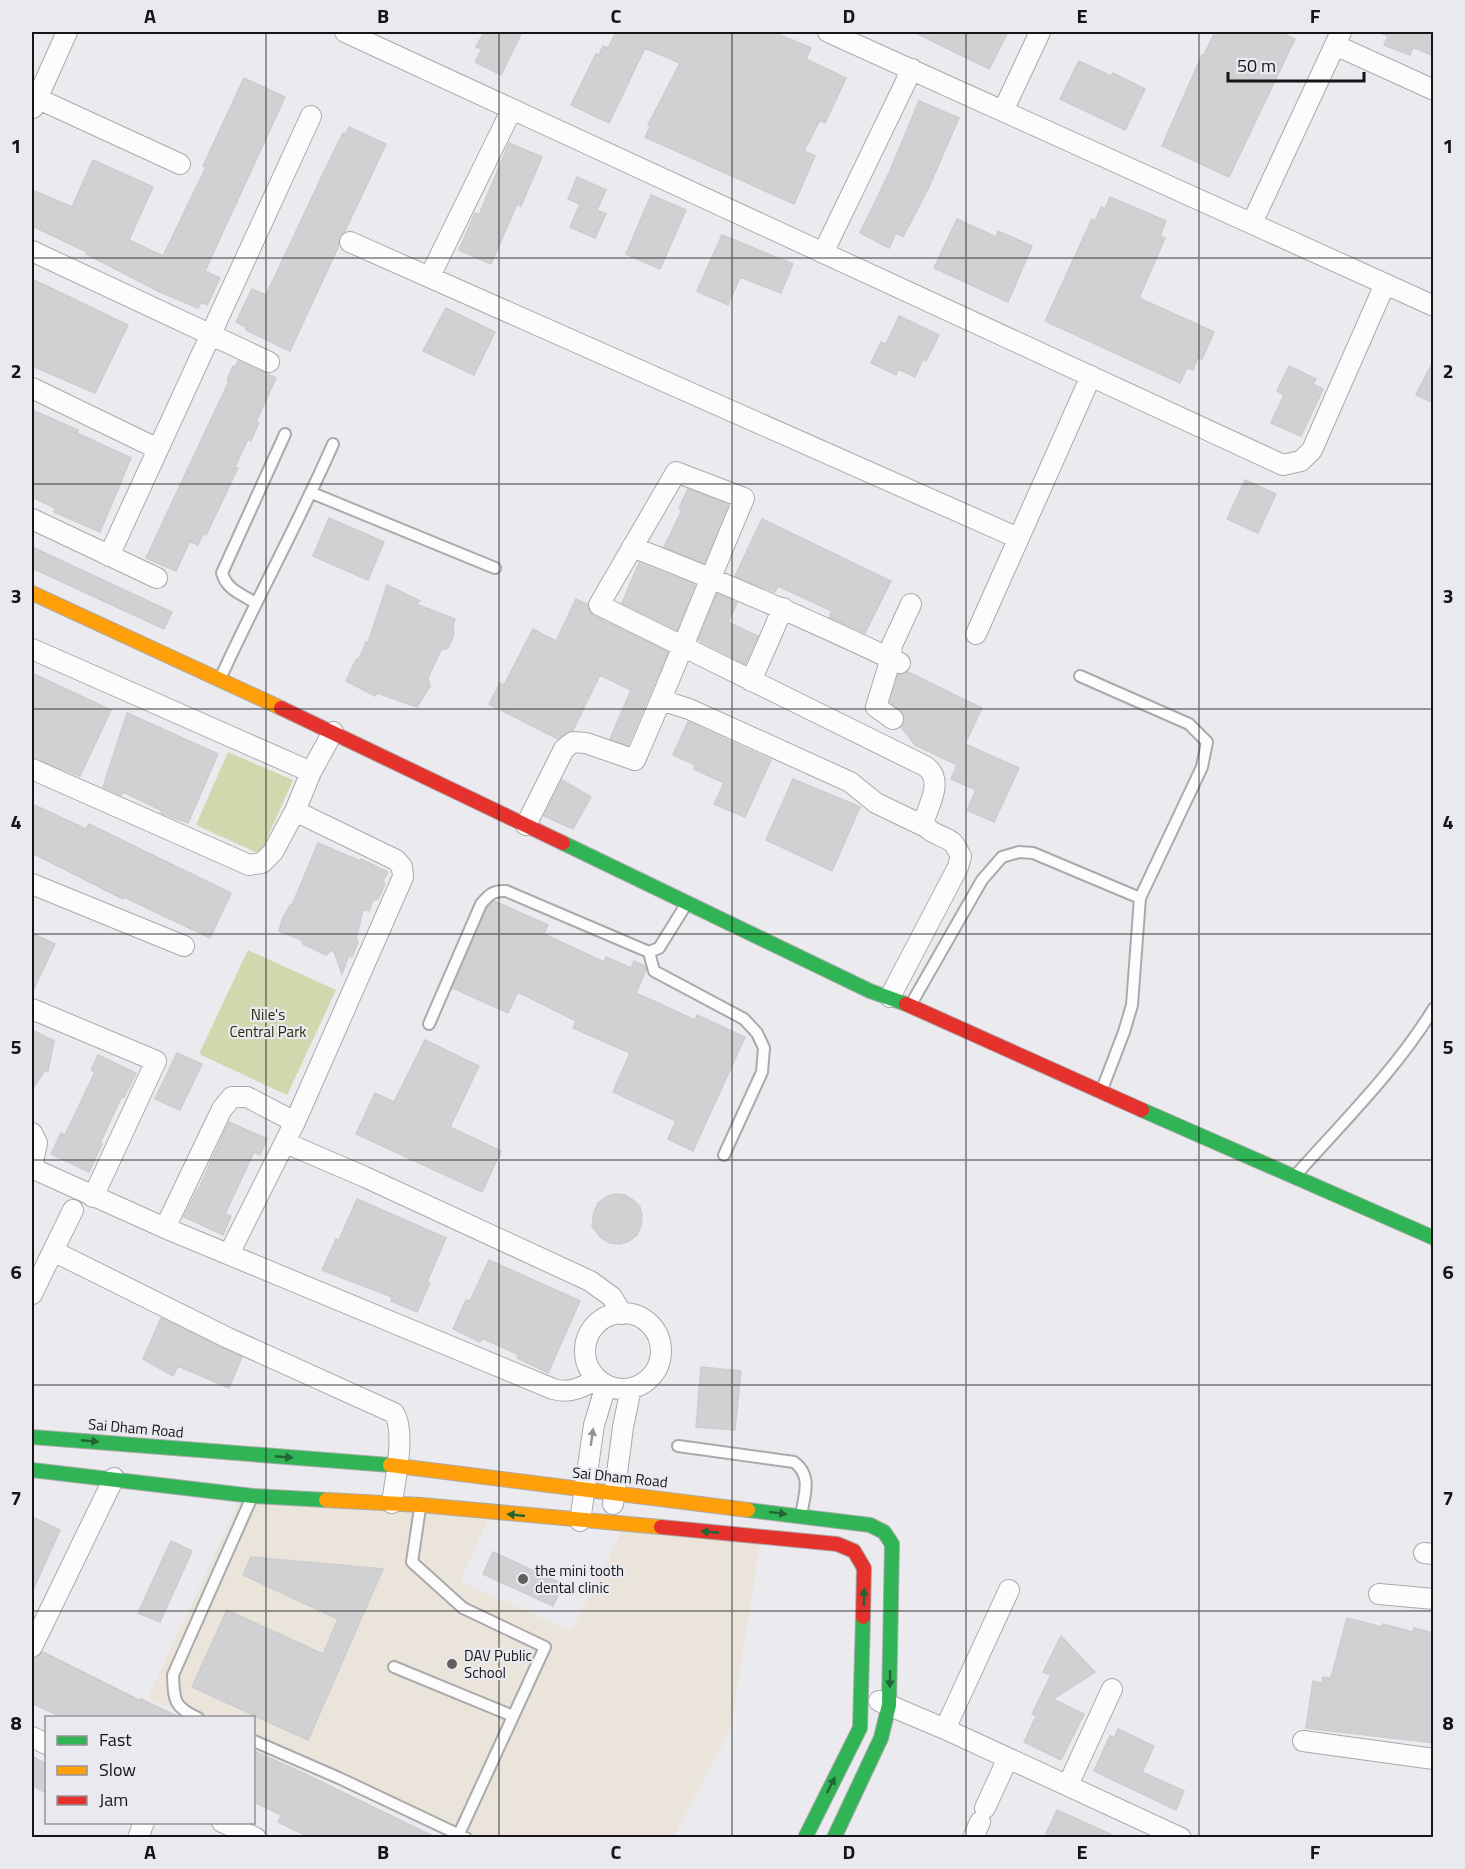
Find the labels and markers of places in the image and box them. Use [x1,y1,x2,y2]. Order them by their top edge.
place label: the mini tooth dental clinic [535,1559,624,1599]
marker: the mini tooth dental clinic [516,1572,530,1586]
place label: DAV Public School [464,1644,532,1684]
marker: DAV Public School [445,1657,459,1671]

